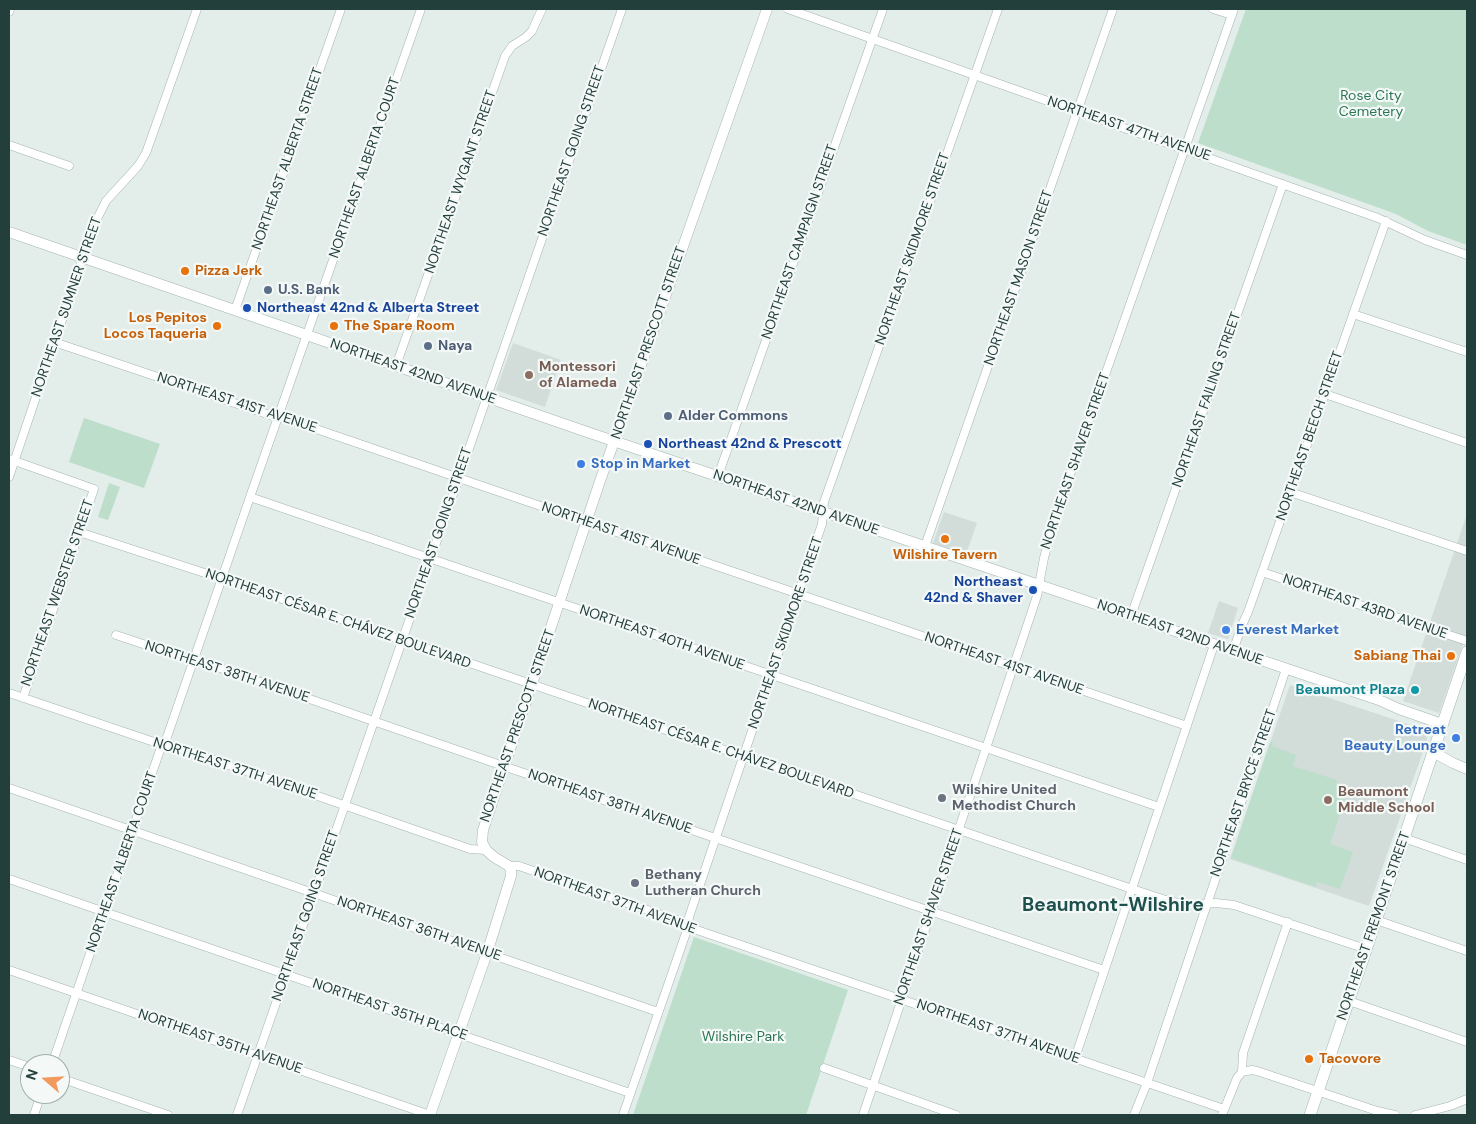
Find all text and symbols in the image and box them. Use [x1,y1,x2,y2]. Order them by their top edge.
street label: NORTHEAST GOING STREET [535,63,609,239]
street label: NORTHEAST ALBERTA STREET [249,66,327,252]
street label: NORTHEAST ALBERTA COURT [326,75,404,261]
street label: NORTHEAST WYGANT STREET [422,88,500,276]
park label: Rose City Cemetery [1339,88,1403,120]
street label: NORTHEAST 47TH AVENUE [1045,93,1213,165]
street label: NORTHEAST CAMPAIGN STREET [759,142,841,342]
street label: NORTHEAST SKIDMORE STREET [872,151,954,347]
street label: NORTHEAST MASON STREET [981,188,1057,368]
street label: NORTHEAST SUMNER STREET [28,215,106,399]
street label: NORTHEAST PRESCOTT STREET [608,244,690,442]
place label: Pizza Jerk [195,263,262,279]
marker: Pizza Jerk [179,265,191,277]
place label: U.S. Bank [278,282,340,298]
marker: U.S. Bank [262,284,274,296]
place label: Northeast 42nd & Alberta Street [257,300,479,316]
marker: Northeast 42nd & Alberta Street [241,302,253,314]
place label: Los Pepitos Locos Taqueria [104,310,207,342]
street label: NORTHEAST FAILING STREET [1169,310,1245,490]
place label: The Spare Room [344,318,455,334]
marker: Los Pepitos Locos Taqueria [211,320,223,332]
marker: The Spare Room [328,320,340,332]
street label: NORTHEAST 42ND AVENUE [328,336,498,408]
place label: Naya [438,338,472,354]
marker: Naya [422,340,434,352]
street label: NORTHEAST BEECH STREET [1273,349,1347,523]
place label: Montessori of Alameda [539,359,617,392]
street label: NORTHEAST 41ST AVENUE [155,369,319,437]
marker: Montessori of Alameda [523,369,535,381]
street label: NORTHEAST SHAVER STREET [1038,371,1114,551]
place label: Alder Commons [678,408,788,424]
marker: Alder Commons [662,410,674,422]
place label: Northeast 42nd & Prescott [658,436,842,452]
marker: Northeast 42nd & Prescott [642,438,654,450]
street label: NORTHEAST GOING STREET [402,445,476,621]
place label: Stop in Market [591,456,690,472]
marker: Stop in Market [575,458,587,470]
street label: NORTHEAST 42ND AVENUE [711,467,881,539]
street label: NORTHEAST WEBSTER STREET [18,498,98,688]
street label: NORTHEAST 41ST AVENUE [539,499,703,569]
marker: Wilshire Tavern [939,533,951,545]
street label: NORTHEAST SKIDMORE STREET [745,535,827,731]
place label: Wilshire Tavern [893,547,997,563]
street label: NORTHEAST CÉSAR E. CHÁVEZ BOULEVARD [203,566,473,672]
street label: NORTHEAST 43RD AVENUE [1280,571,1450,643]
place label: Northeast 42nd & Shaver [924,574,1023,606]
marker: Northeast 42nd & Shaver [1027,584,1039,596]
street label: NORTHEAST 42ND AVENUE [1095,597,1265,669]
street label: NORTHEAST 40TH AVENUE [577,602,747,674]
place label: Everest Market [1236,622,1339,638]
marker: Everest Market [1220,624,1232,636]
street label: NORTHEAST PRESCOTT STREET [477,627,559,825]
street label: NORTHEAST 41ST AVENUE [922,629,1086,699]
street label: NORTHEAST 38TH AVENUE [142,637,312,707]
place label: Sabiang Thai [1354,648,1441,664]
marker: Sabiang Thai [1445,650,1457,662]
place label: Beaumont Plaza [1296,682,1405,698]
marker: Beaumont Plaza [1409,684,1421,696]
street label: NORTHEAST CÉSAR E. CHÁVEZ BOULEVARD [586,696,856,802]
street label: NORTHEAST BRYCE STREET [1207,707,1281,879]
place label: Retreat Beauty Lounge [1344,722,1446,754]
marker: Retreat Beauty Lounge [1450,732,1462,744]
street label: NORTHEAST 37TH AVENUE [151,735,319,803]
street label: NORTHEAST 38TH AVENUE [526,766,694,838]
street label: NORTHEAST ALBERTA COURT [83,769,161,955]
place label: Wilshire United Methodist Church [952,782,1076,814]
place label: Beaumont Middle School [1338,784,1434,816]
marker: Wilshire United Methodist Church [936,792,948,804]
marker: Beaumont Middle School [1322,794,1334,806]
street label: NORTHEAST SHAVER STREET [891,827,967,1007]
street label: NORTHEAST GOING STREET [269,828,343,1004]
street label: NORTHEAST FREMONT STREET [1334,830,1414,1022]
street label: NORTHEAST 37TH AVENUE [532,864,698,938]
place label: Bethany Lutheran Church [645,867,761,900]
marker: Bethany Lutheran Church [629,877,641,889]
street label: NORTHEAST 36TH AVENUE [335,893,503,965]
district label: Beaumont-Wilshire [1022,895,1204,917]
street label: NORTHEAST 35TH PLACE [310,976,470,1044]
street label: NORTHEAST 37TH AVENUE [914,996,1082,1068]
street label: NORTHEAST 35TH AVENUE [136,1006,304,1078]
park label: Wilshire Park [702,1029,784,1045]
place label: Tacovore [1319,1051,1381,1067]
marker: Tacovore [1303,1053,1315,1065]
north arrow [20,1054,70,1104]
text: N [22,1067,42,1082]

